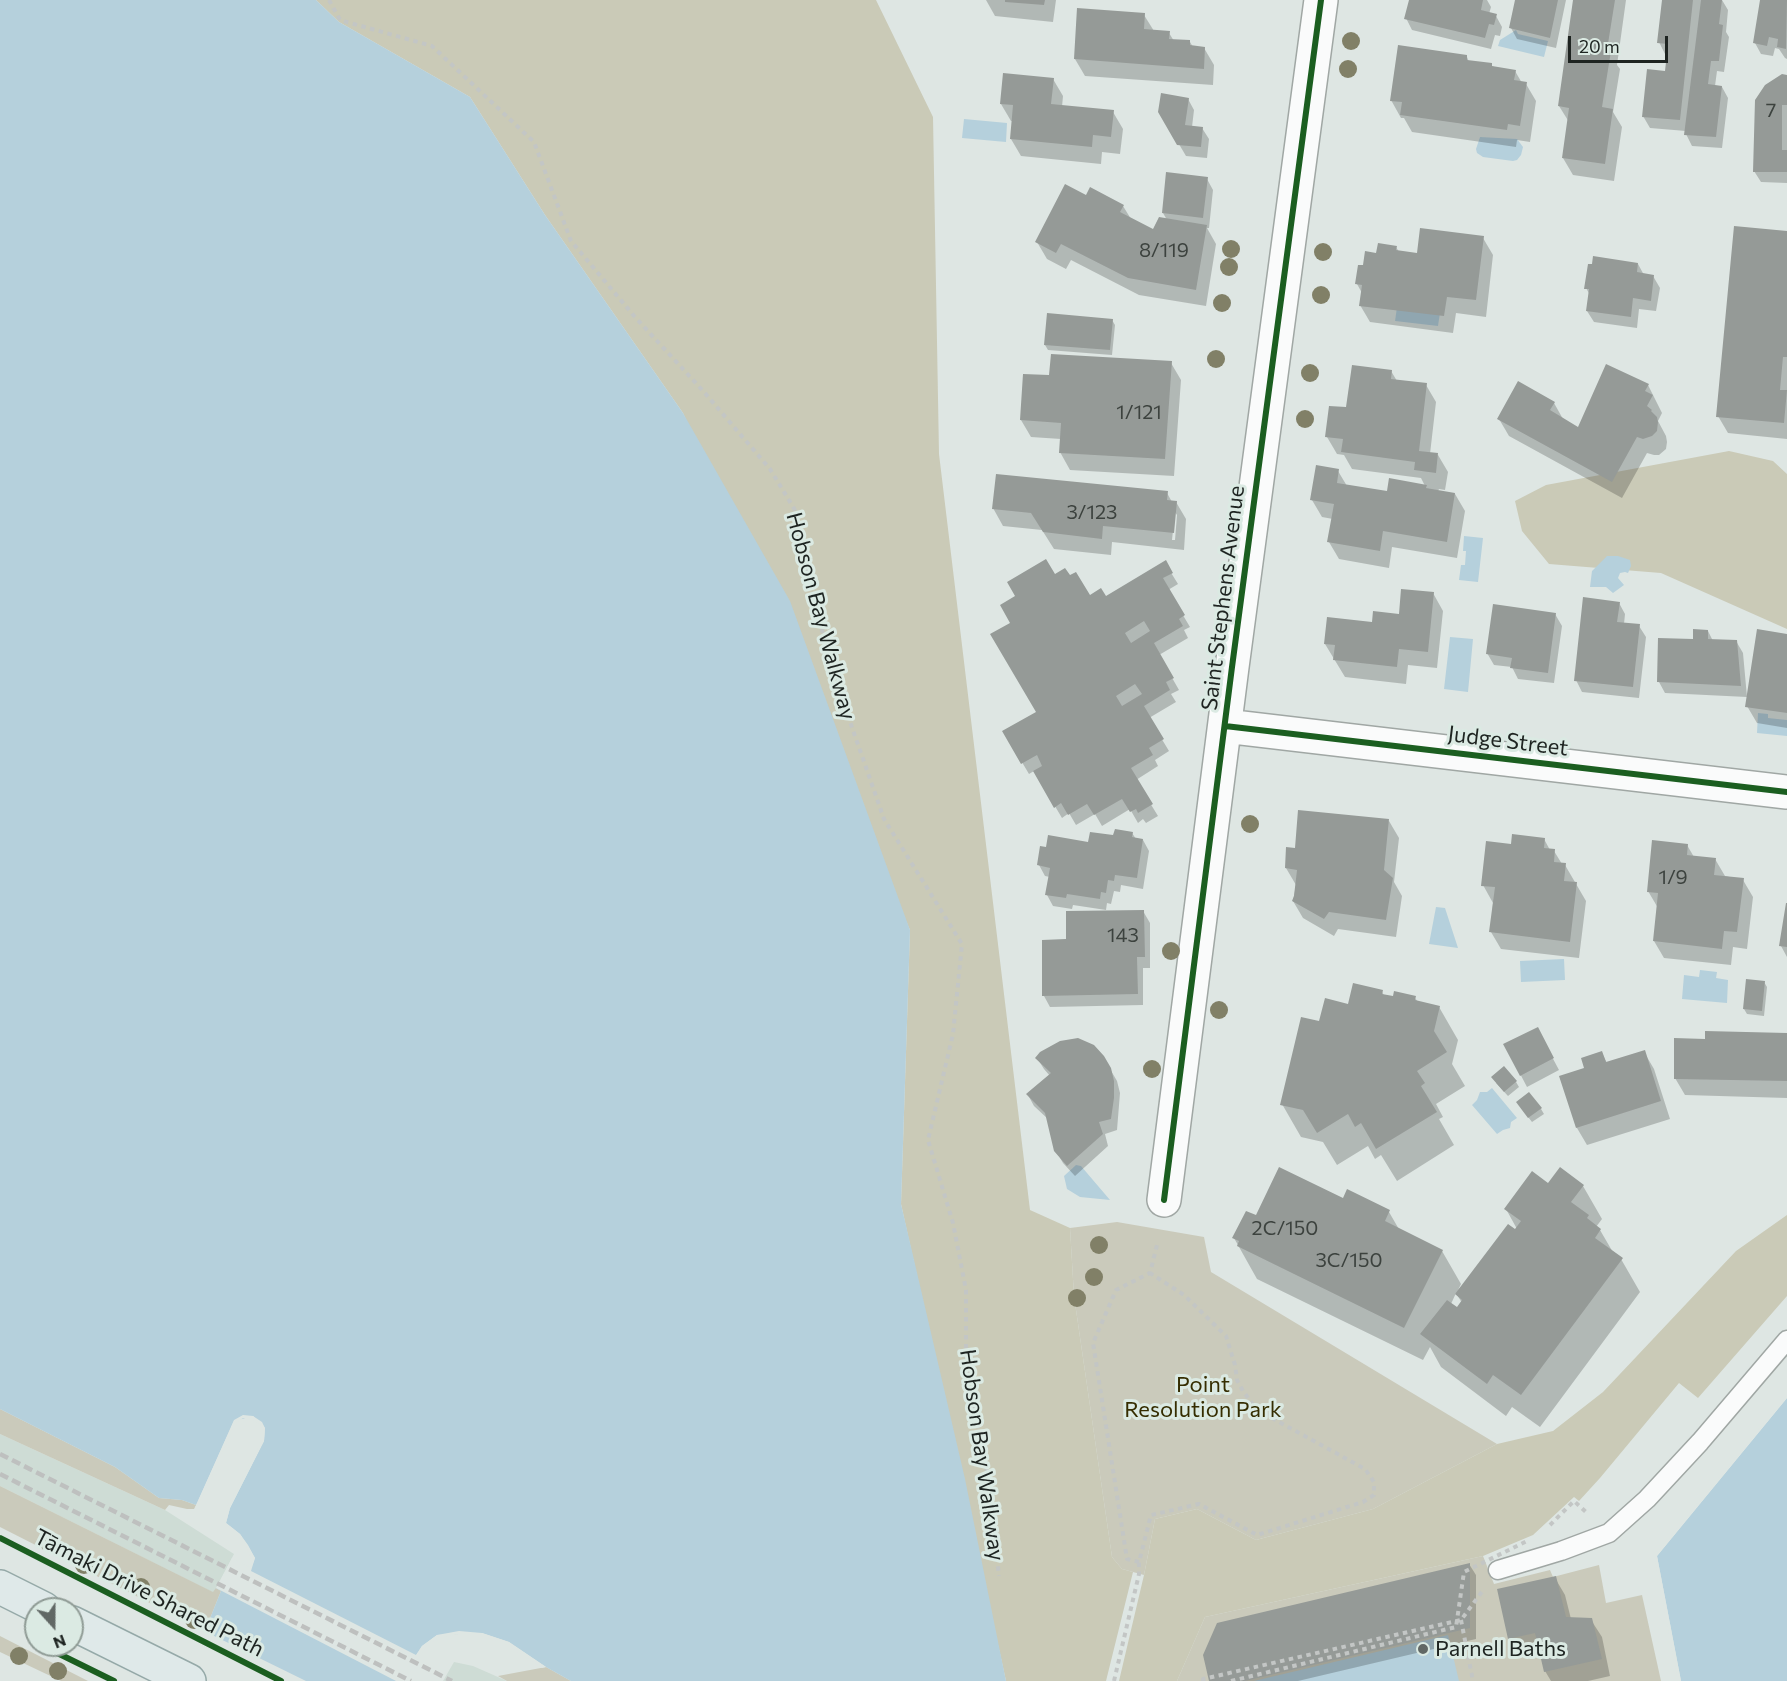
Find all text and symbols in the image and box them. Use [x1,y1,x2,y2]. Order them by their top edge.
scale bar [1571,24,1672,62]
text: 20 m [1579,35,1620,57]
house number: 7 [1766,98,1776,122]
house number: 8/119 [1139,238,1189,262]
house number: 1/121 [1116,400,1162,424]
street label: Saint Stephens Avenue [1196,484,1250,712]
house number: 3/123 [1067,500,1117,524]
street label: Hobson Bay Walkway [781,509,861,723]
street label: Judge Street [1446,721,1570,761]
house number: 1/9 [1658,865,1688,889]
house number: 143 [1107,923,1139,947]
house number: 2C/150 [1252,1216,1318,1240]
house number: 3C/150 [1315,1248,1383,1272]
street label: Hobson Bay Walkway [954,1347,1010,1563]
park label: Point Resolution Park [1124,1372,1282,1424]
street label: Tāmaki Drive Shared Path [30,1524,268,1662]
north arrow [24,1597,84,1657]
text: N [51,1631,69,1653]
place label: Parnell Baths [1435,1636,1566,1662]
marker: Parnell Baths [1416,1642,1430,1656]

